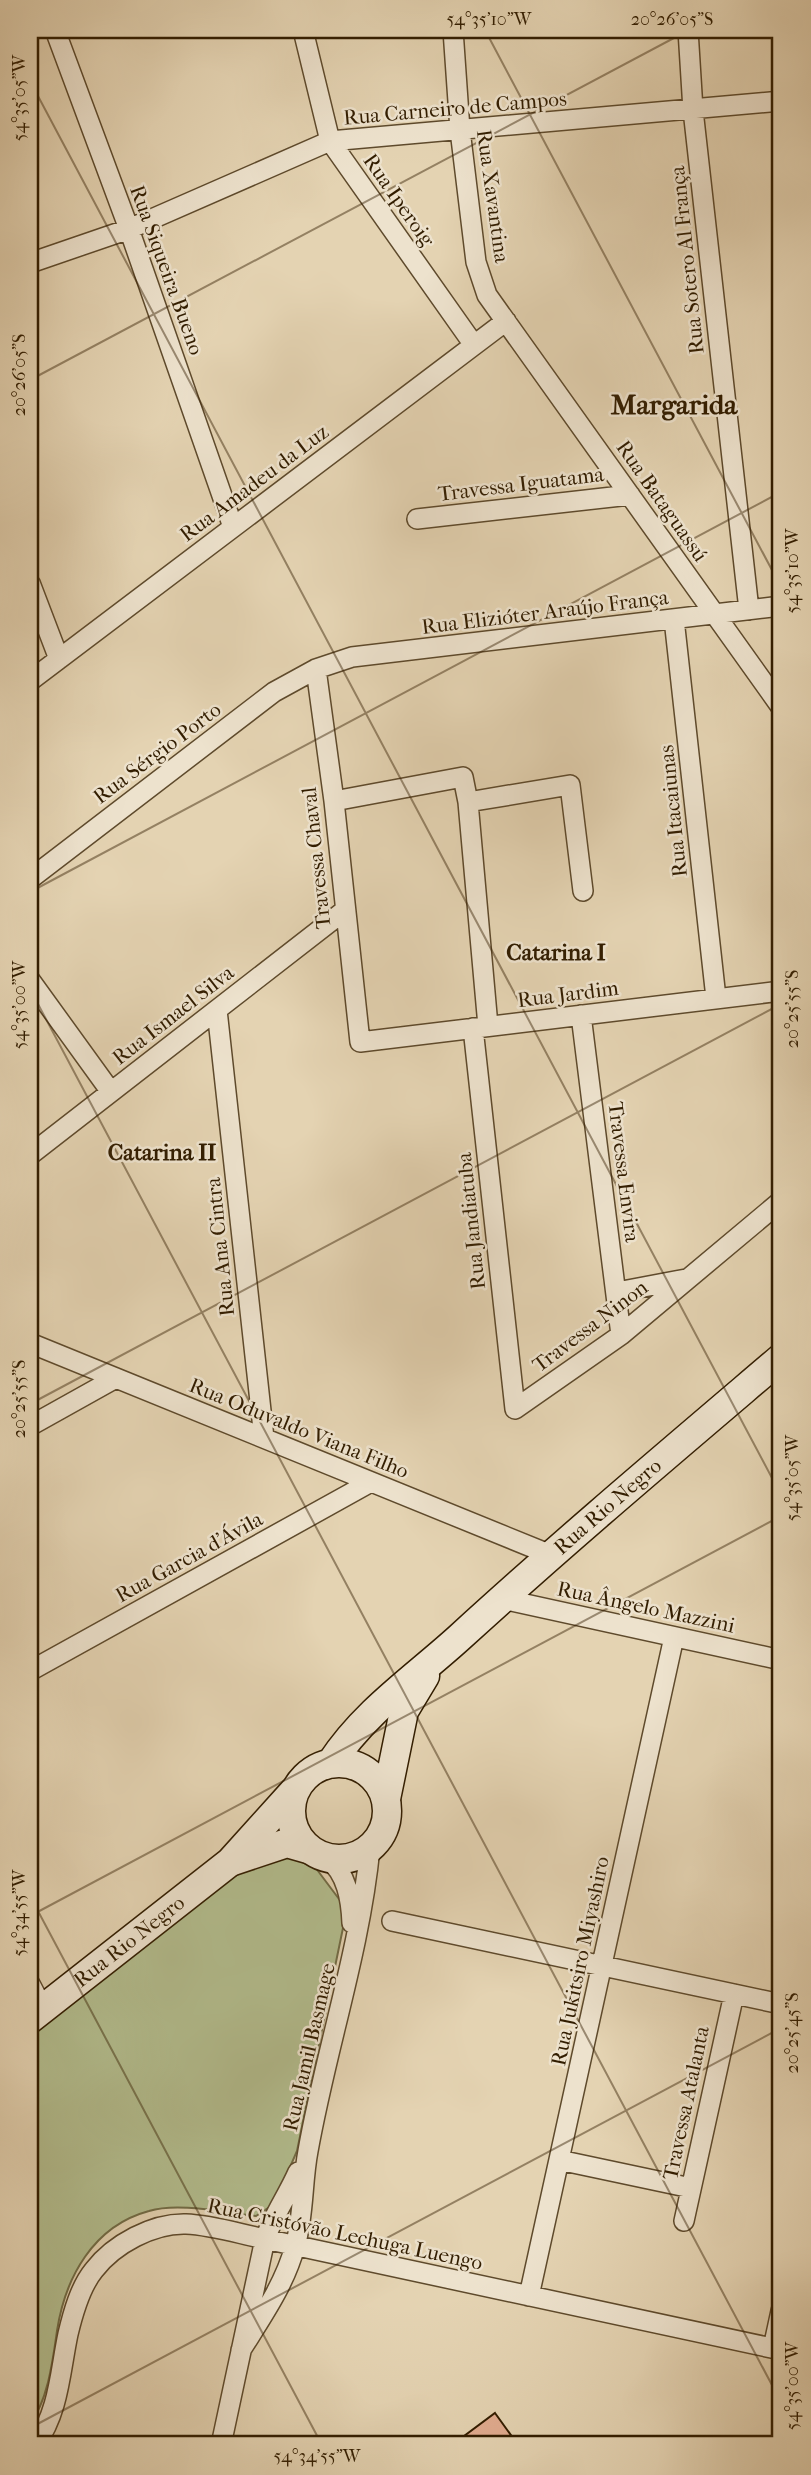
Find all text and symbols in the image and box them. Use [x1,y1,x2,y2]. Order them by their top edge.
text: 54°35'10"W [447,9,533,30]
text: 20°26'05"S [631,9,713,30]
text: 54°35'05"W [9,53,30,141]
street label: Rua Carneiro de Campos [342,86,568,130]
street label: Rua Xavantina [472,128,514,264]
street label: Rua Iperoig [358,149,440,252]
street label: Rua Sotero Al França [665,164,709,355]
street label: Rua Siqueira Bueno [125,182,209,358]
text: 20°26'05"S [9,334,30,416]
district label: Margarida [611,388,738,421]
street label: Rua Amadeu da Luz [175,419,333,547]
street label: Rua Bataguassú [611,436,713,566]
street label: Travessa Iguatama [437,462,606,506]
text: 54°35'10"W [782,527,803,613]
street label: Rua Elizióter Araújo França [420,585,670,639]
street label: Rua Sérgio Porto [88,697,226,809]
street label: Rua Itacaiunas [654,744,692,878]
street label: Travessa Chaval [297,786,335,930]
district label: Catarina I [506,939,606,966]
text: 54°35'00"W [9,959,30,1049]
street label: Rua Ismael Silva [108,960,239,1070]
text: 20°25'55"S [782,970,803,1048]
street label: Rua Jardim [516,976,621,1012]
street label: Travessa Envira [603,1100,645,1244]
district label: Catarina II [108,1139,216,1166]
street label: Rua Jandiatuba [452,1151,490,1291]
street label: Rua Ana Cintra [201,1176,239,1318]
street label: Travessa Ninon [528,1275,652,1377]
text: 20°25'55"S [9,1360,30,1438]
street label: Rua Oduvaldo Viana Filho [186,1373,412,1483]
text: 54°35'05"W [782,1433,803,1521]
street label: Rua Rio Negro [549,1453,666,1559]
street label: Rua Garcia d'Ávila [111,1506,267,1607]
street label: Rua Ângelo Mazzini [555,1576,737,1638]
street label: Rua Jukitsiro Miyashiro [546,1854,614,2068]
text: 54°34'55"W [9,1868,30,1956]
street label: Rua Rio Negro [69,1890,189,1992]
street label: Rua Jamil Basmage [278,1960,340,2134]
text: 20°25'45"S [782,1993,803,2073]
street label: Travessa Atalanta [658,2024,714,2182]
street label: Rua Cristóvão Lechuga Luengo [205,2193,485,2275]
text: 54°35'00"W [782,2340,803,2430]
text: 54°34'55"W [274,2446,362,2467]

